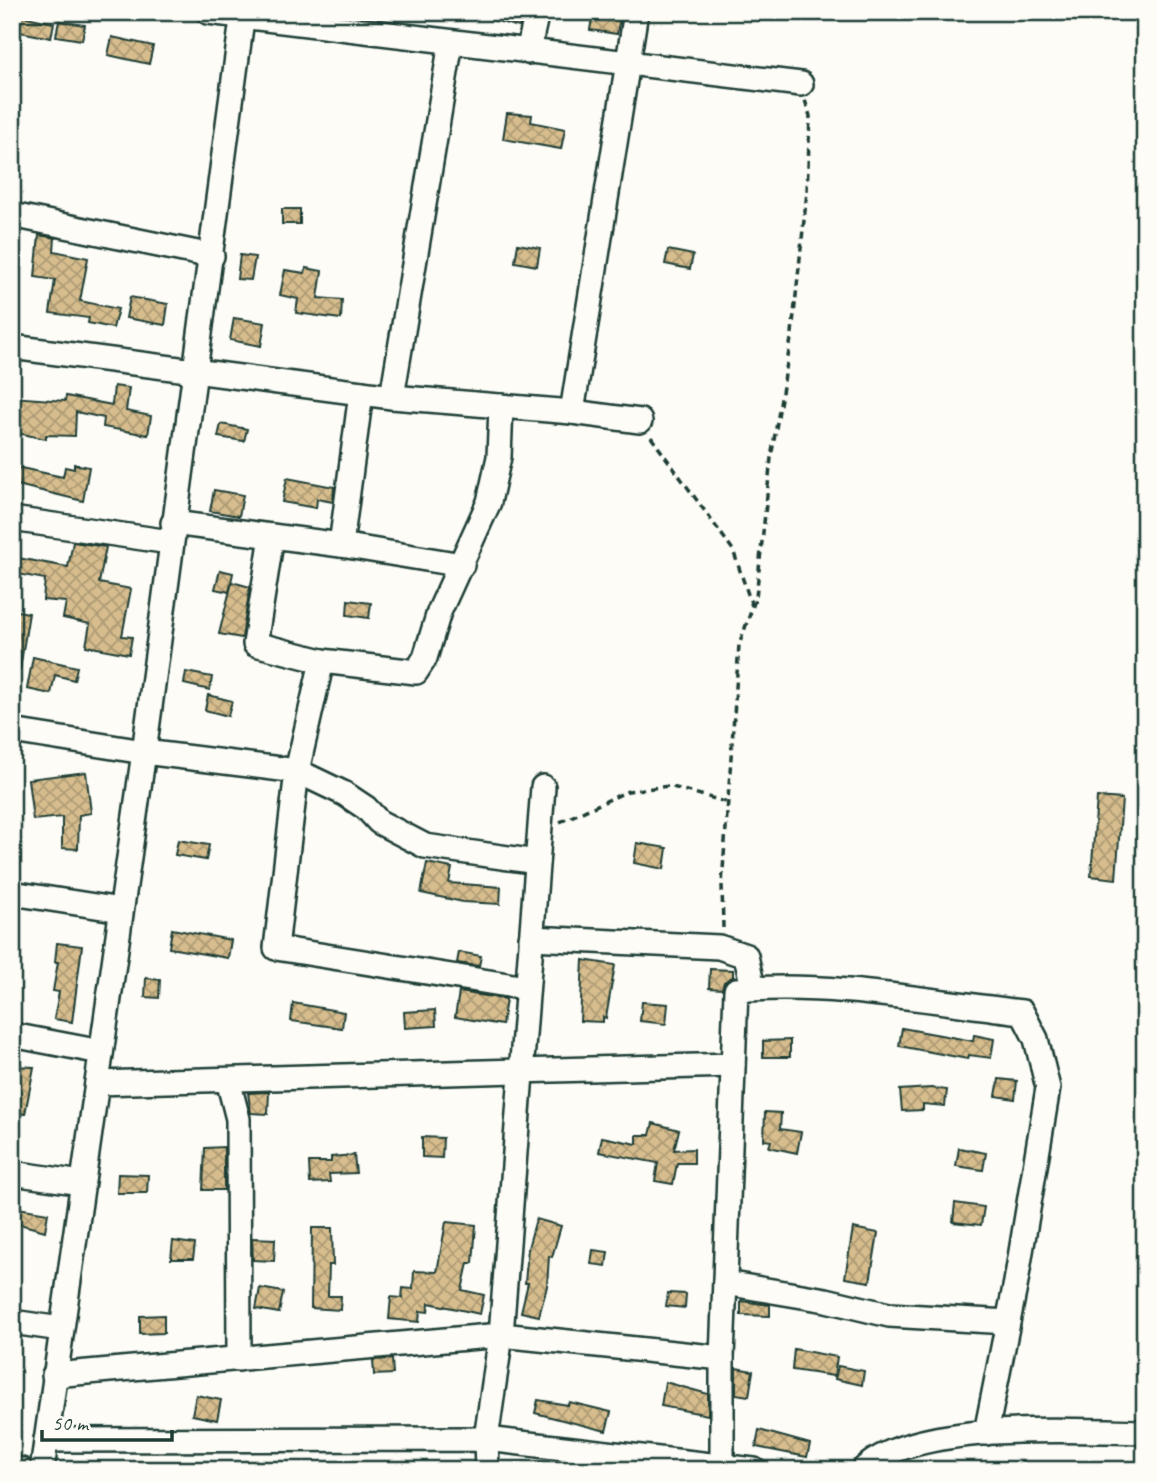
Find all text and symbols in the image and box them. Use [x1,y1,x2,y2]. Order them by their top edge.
scale bar [42,1398,172,1442]
text: 50 m [52,1410,90,1436]

